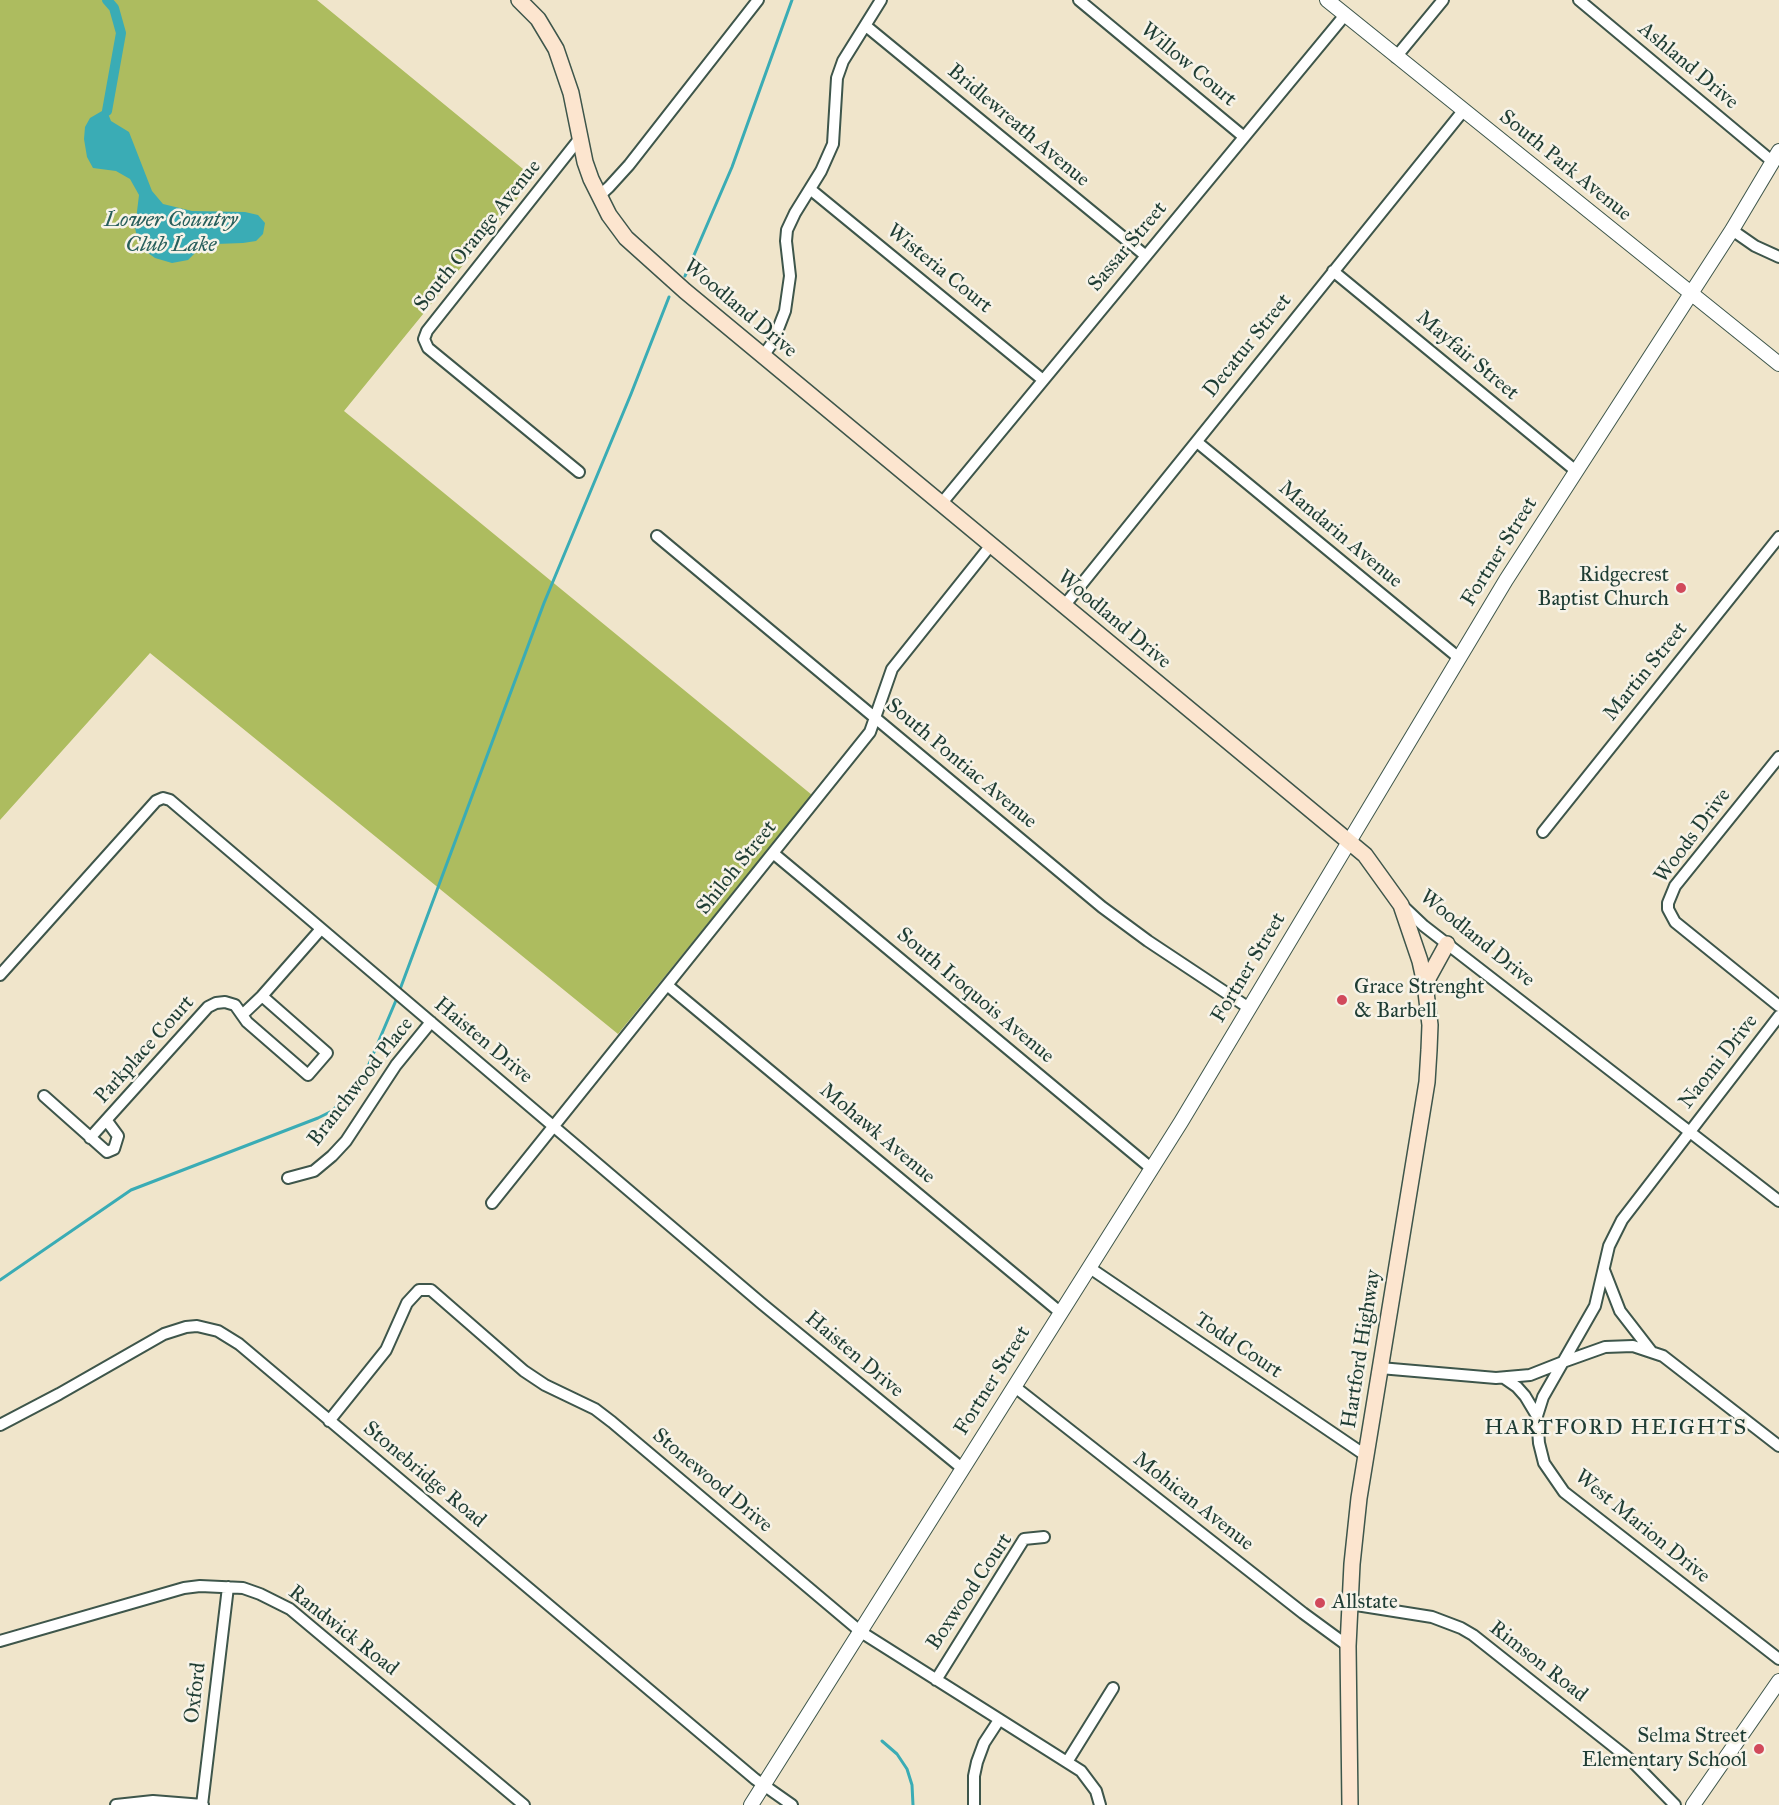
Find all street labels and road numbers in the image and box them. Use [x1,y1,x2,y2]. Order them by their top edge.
street label: Ashland Drive [1633,17,1743,115]
street label: Willow Court [1135,18,1241,112]
street label: Bridlewreath Avenue [942,59,1094,193]
street label: South Park Avenue [1494,105,1636,227]
street label: South Orange Avenue [409,155,547,317]
street label: Sassar Street [1083,197,1173,297]
street label: Wisteria Court [881,219,997,319]
street label: Woodland Drive [678,254,802,364]
street label: Decatur Street [1198,289,1298,403]
street label: Mayfair Street [1410,306,1524,406]
street label: Mandarin Avenue [1273,476,1407,594]
street label: Fortner Street [1456,493,1544,611]
street label: Woodland Drive [1052,565,1176,675]
street label: Martin Street [1599,618,1693,726]
street label: South Pontiac Avenue [880,693,1042,835]
street label: Woods Drive [1649,784,1737,888]
street label: Shiloh Street [691,816,783,920]
street label: Woodland Drive [1414,885,1540,993]
street label: Fortner Street [1206,908,1292,1028]
street label: South Iroquois Avenue [891,923,1059,1069]
street label: Parkplace Court [90,991,200,1109]
street label: Haisten Drive [429,992,537,1090]
street label: Naomi Drive [1674,1010,1764,1114]
street label: Branchwood Place [303,1013,419,1151]
street label: Mohawk Avenue [814,1078,940,1190]
street label: Hartford Highway [1337,1268,1387,1430]
street label: Haisten Drive [800,1306,908,1404]
street label: Todd Court [1189,1307,1287,1385]
street label: Fortner Street [949,1322,1037,1440]
street label: Stonebridge Road [358,1416,490,1534]
street label: Stonewood Drive [647,1423,777,1539]
street label: Mohican Avenue [1128,1447,1258,1557]
street label: West Marion Drive [1569,1465,1715,1589]
street label: Boxwood Court [922,1529,1018,1655]
street label: Randwick Road [283,1580,403,1682]
street label: Rimson Road [1484,1616,1592,1708]
street label: Oxford [180,1661,212,1725]

